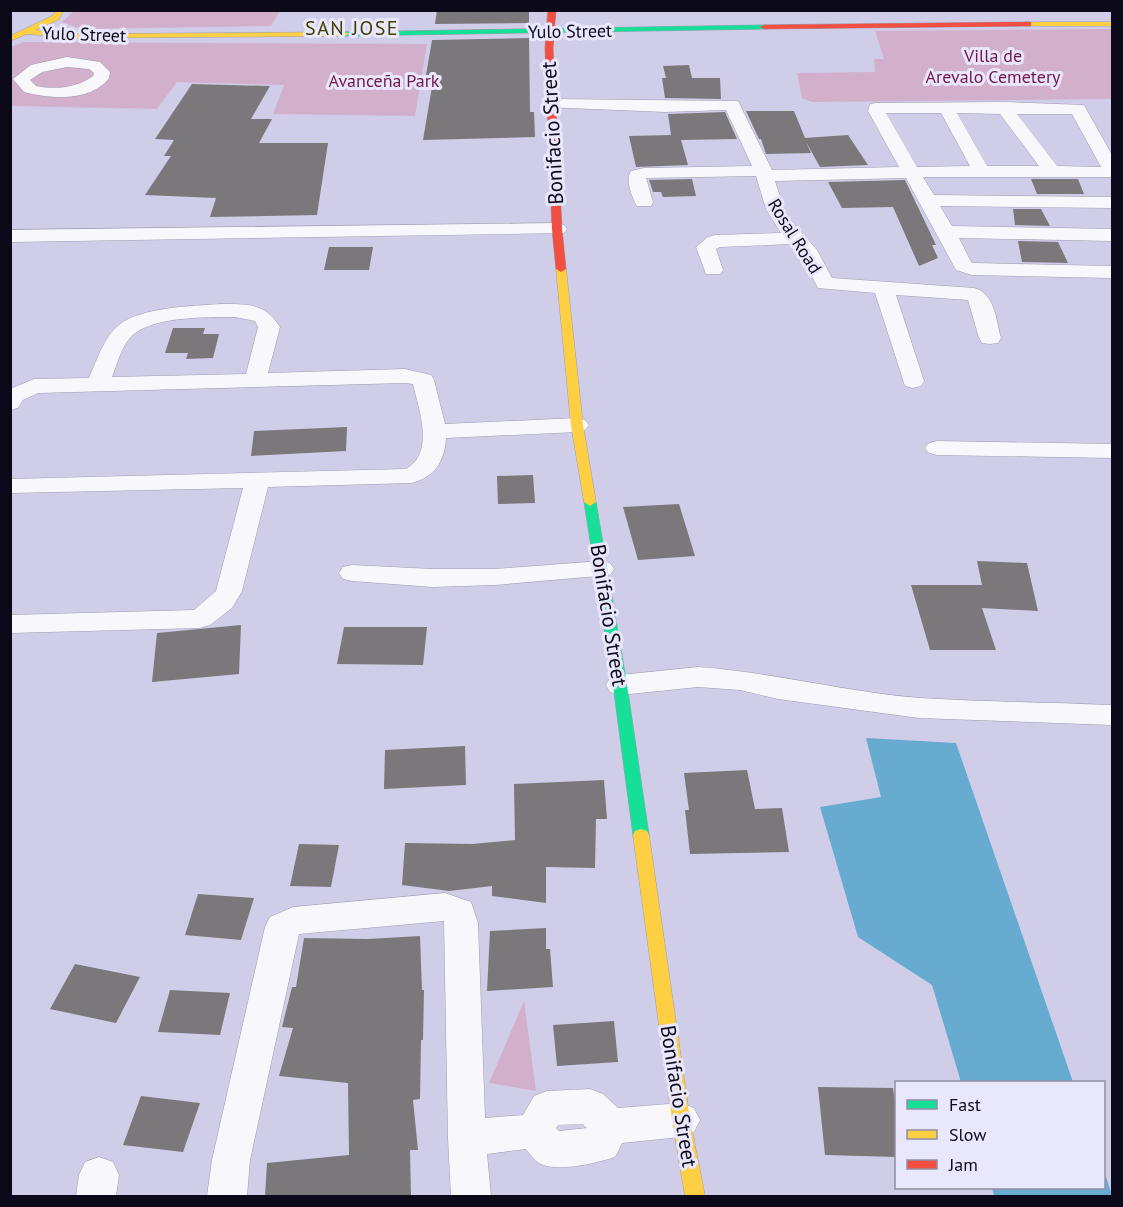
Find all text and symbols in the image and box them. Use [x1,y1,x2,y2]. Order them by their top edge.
district label: SAN JOSE [305,15,399,41]
street label: Yulo Street [528,19,612,43]
street label: Yulo Street [42,21,126,47]
park label: Villa de Arevalo Cemetery [926,44,1061,88]
street label: Bonifacio Street [535,61,569,205]
park label: Avanceña Park [329,69,440,92]
street label: Rosal Road [763,194,827,278]
street label: Bonifacio Street [584,542,634,688]
street label: Bonifacio Street [654,1023,704,1169]
legend [895,1081,1105,1189]
text: Fast [949,1093,981,1116]
text: Slow [949,1123,987,1146]
text: Jam [948,1153,978,1176]

